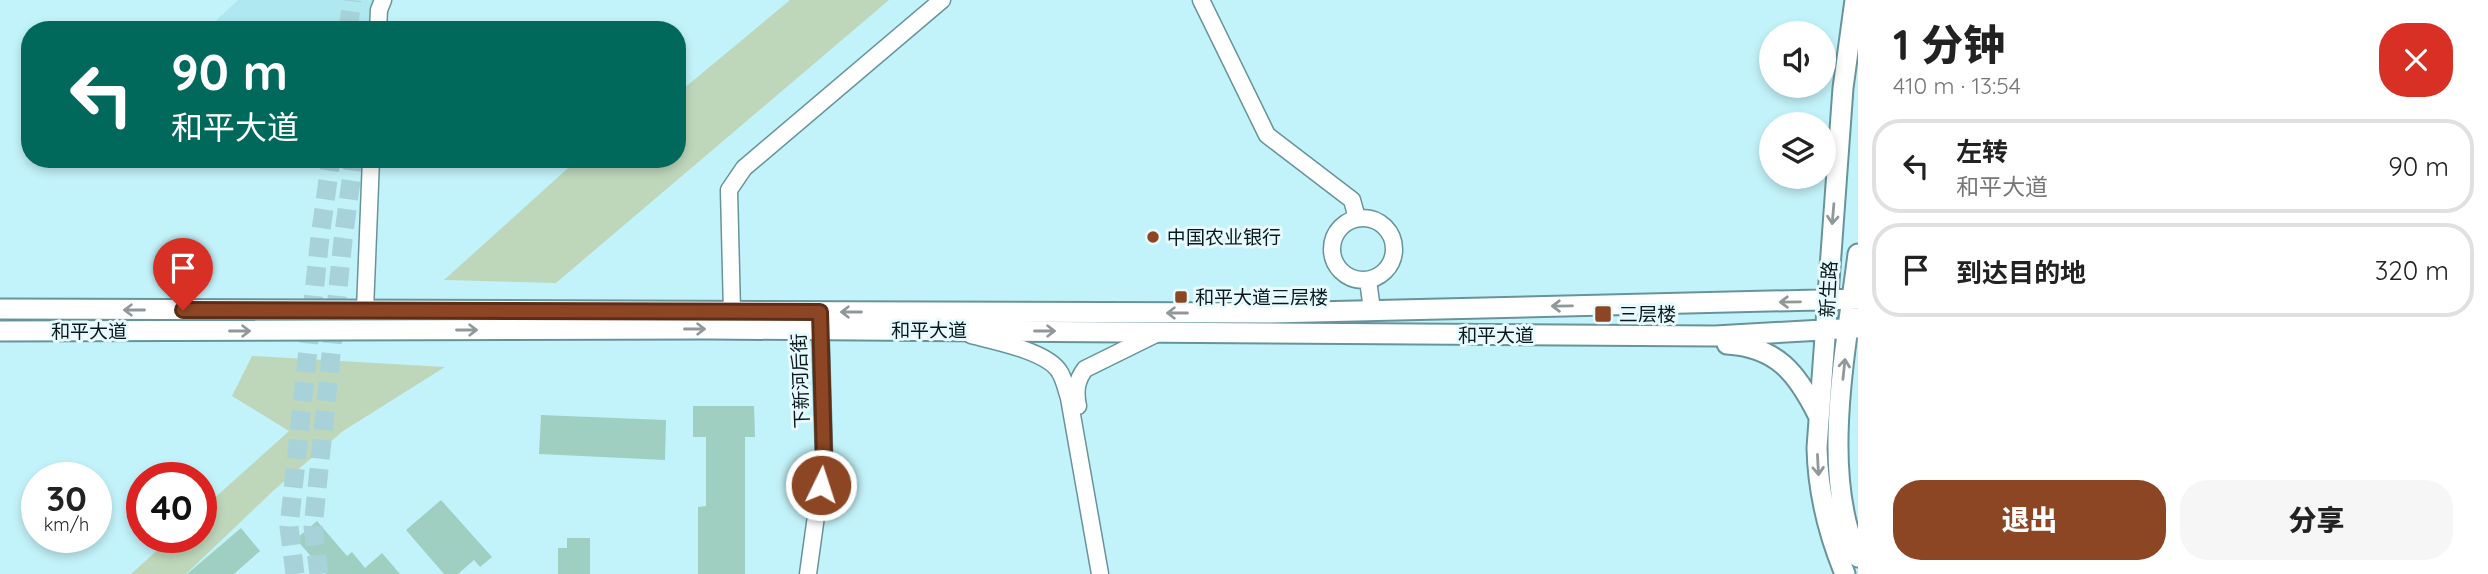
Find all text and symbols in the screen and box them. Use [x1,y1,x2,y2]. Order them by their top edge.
text: 1 分钟 [1893,18,2005,71]
map controls [1759,21,1836,189]
button: sound [1759,21,1836,98]
button: close [2379,23,2453,97]
text: 90 m [171,41,288,102]
icon: left [56,49,147,140]
text: 410 m · 13:54 [1893,71,2021,100]
text: 和平大道 [171,107,299,147]
button: layers [1759,112,1836,189]
text: 左转 [1956,135,2008,168]
icon: left [1897,147,1935,185]
text: 90 m [2388,150,2449,183]
text: 和平大道 [1956,172,2048,201]
one-way arrow [1826,202,1839,225]
place label: 中国农业银行 [1167,225,1281,249]
marker: 中国农业银行 [1145,229,1161,245]
pin [153,238,213,310]
icon: arrive [164,249,202,287]
icon: arrive [1897,251,1935,289]
text: 320 m [2375,254,2449,287]
text: 到达目的地 [1956,256,2086,289]
street label: 新生路 [1815,260,1841,318]
place label: 和平大道三层楼 [1195,285,1328,309]
marker: 和平大道三层楼 [1173,289,1189,305]
one-way arrow [1779,295,1802,309]
one-way arrow [1551,299,1574,313]
place label: 三层楼 [1619,302,1676,326]
one-way arrow [123,303,146,317]
marker: 三层楼 [1593,304,1613,324]
one-way arrow [840,305,863,319]
one-way arrow [1166,306,1189,320]
street label: 和平大道 [891,318,967,342]
street label: 和平大道 [51,319,127,343]
one-way arrow [683,322,706,336]
one-way arrow [455,323,478,337]
street label: 和平大道 [1458,323,1534,347]
one-way arrow [228,324,251,337]
one-way arrow [1033,324,1056,338]
street label: 下新河后街 [786,333,814,429]
one-way arrow [1838,358,1851,381]
position arrow [784,448,858,522]
one-way arrow [1811,454,1824,477]
speed limit sign: 40 [126,462,217,553]
text: 30 [46,476,87,520]
button: 退出 [1893,480,2166,560]
button: 分享 [2180,480,2453,560]
text: km/h [44,513,89,536]

